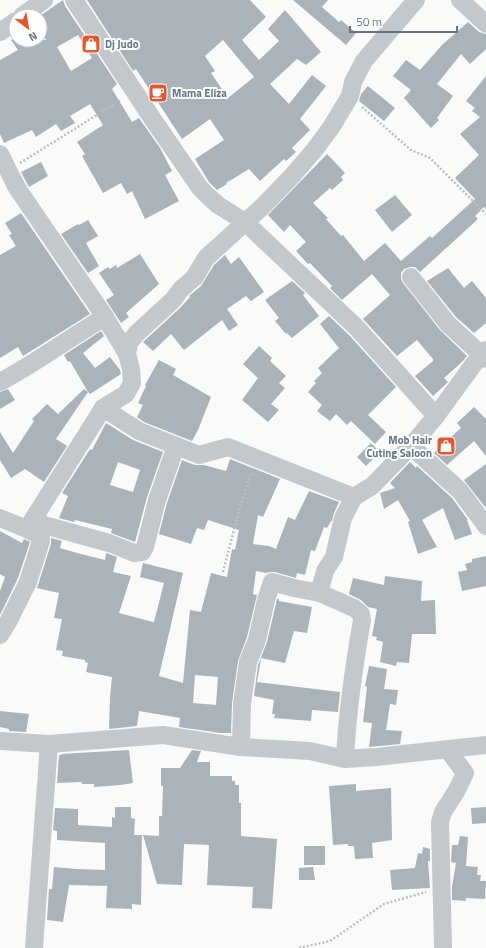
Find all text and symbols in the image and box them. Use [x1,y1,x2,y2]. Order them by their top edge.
north arrow [8,8,48,48]
scale bar [350,8,457,34]
text: 50 m [356,12,382,31]
text: N [26,28,41,45]
shop icon: Dj Judo [80,33,102,55]
place label: Dj Judo [105,36,139,52]
cafe icon: Mama Eliza [147,82,169,104]
place label: Mama Eliza [172,85,227,101]
place label: Mob Hair Cuting Saloon [366,432,432,461]
shop icon: Mob Hair Cuting Saloon [435,435,457,457]

